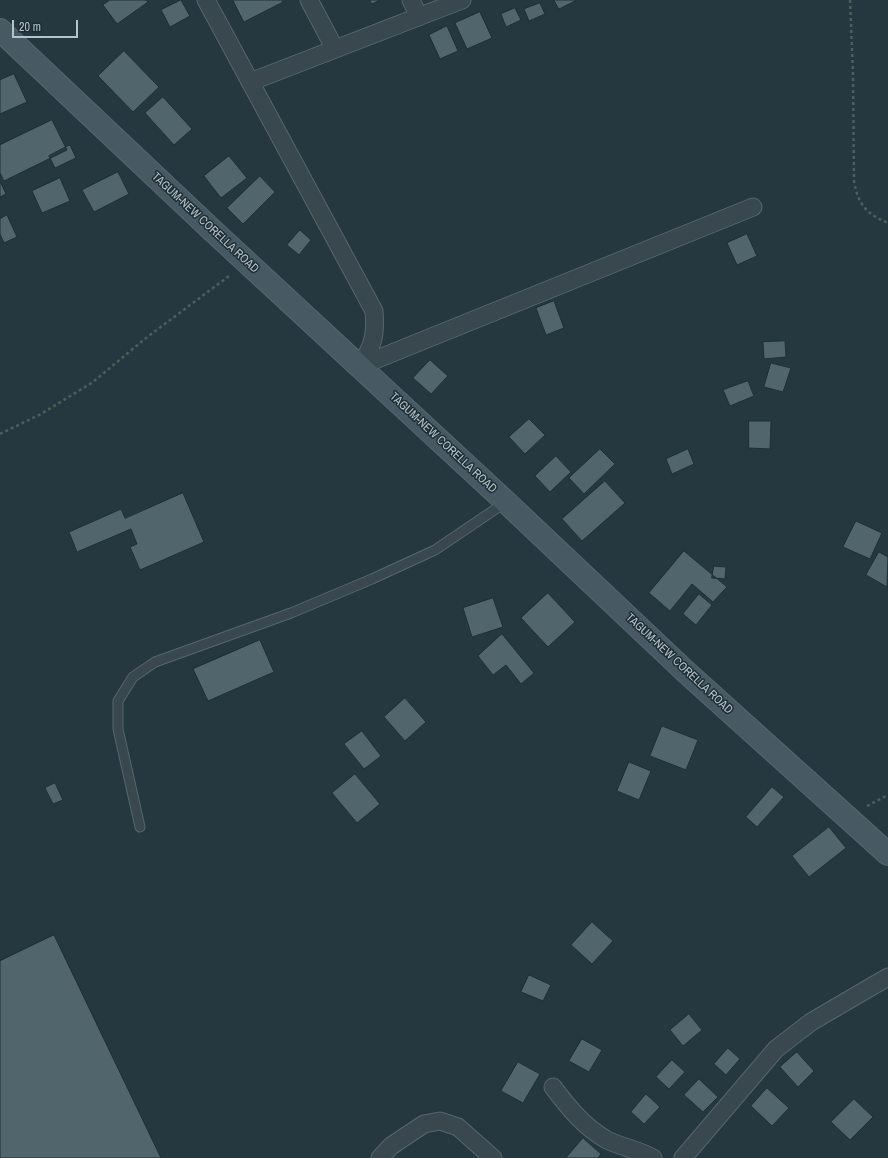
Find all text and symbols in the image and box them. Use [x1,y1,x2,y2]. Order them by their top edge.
scale bar [14,12,80,38]
text: 20 m [19,19,41,35]
street label: TAGUM-NEW CORELLA ROAD [149,170,261,276]
street label: TAGUM-NEW CORELLA ROAD [387,390,499,496]
street label: TAGUM-NEW CORELLA ROAD [623,611,735,717]

